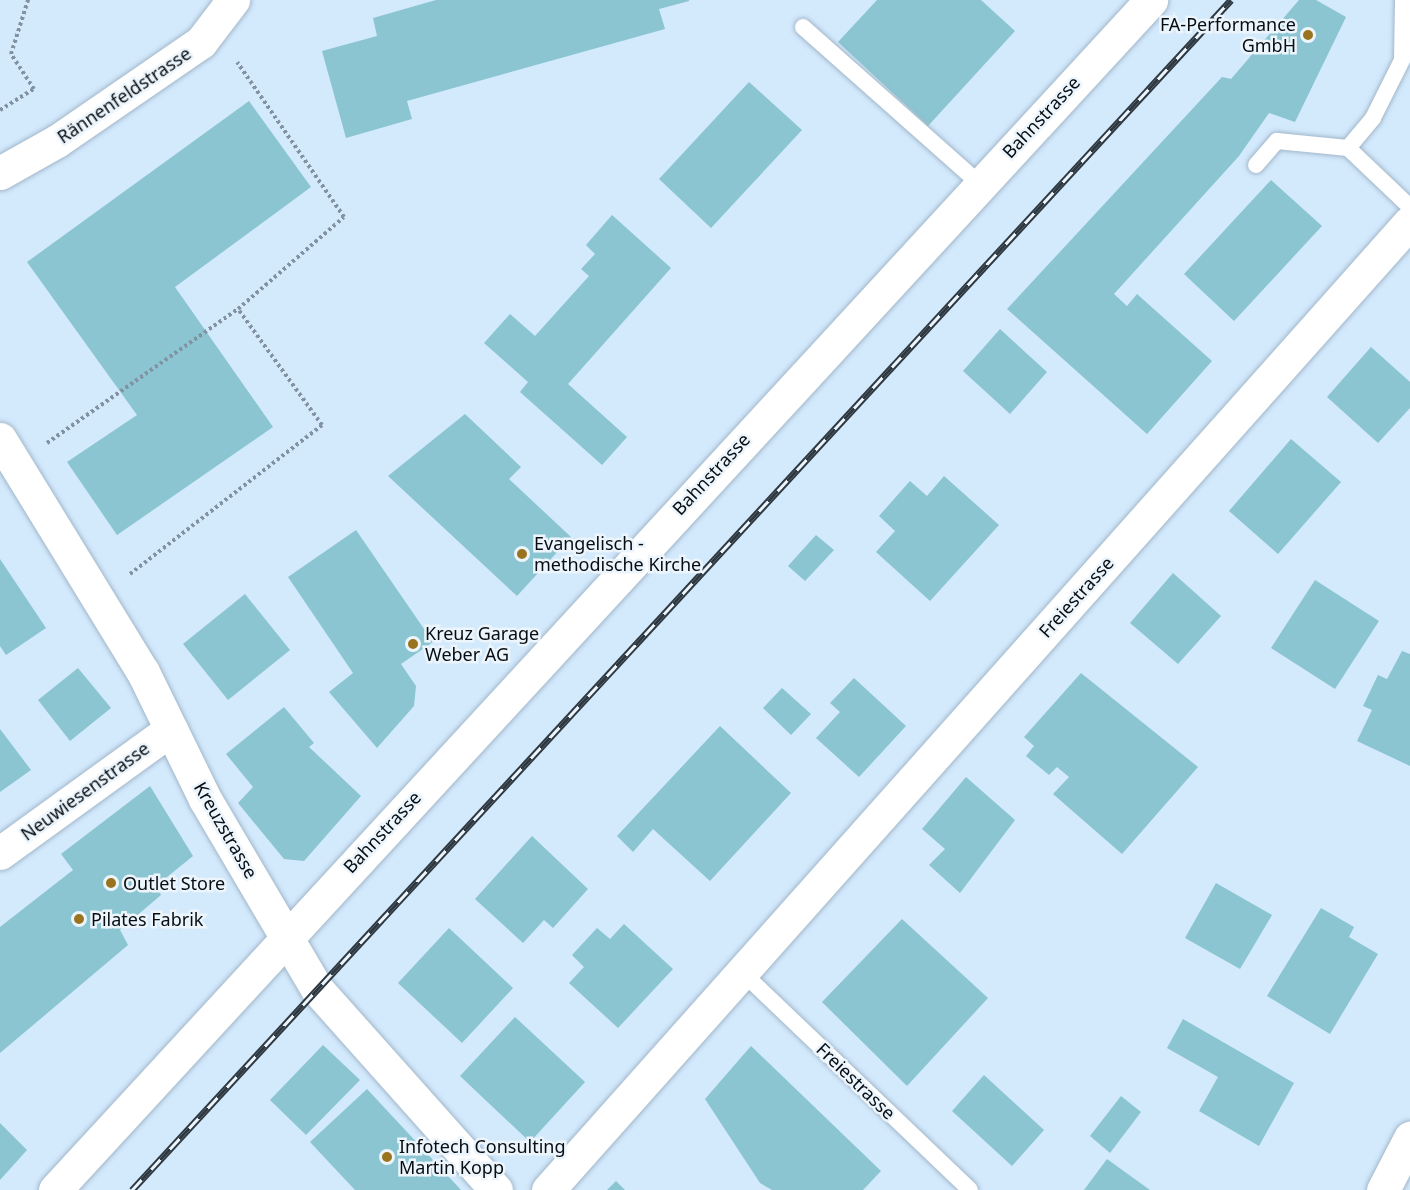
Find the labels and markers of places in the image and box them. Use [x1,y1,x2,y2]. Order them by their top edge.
place label: FA-Performance GmbH [1160,14,1296,57]
marker: FA-Performance GmbH [1301,28,1315,42]
place label: Evangelisch - methodische Kirche [534,533,701,576]
marker: Evangelisch - methodische Kirche [515,547,529,561]
place label: Kreuz Garage Weber AG [425,623,539,666]
marker: Kreuz Garage Weber AG [406,637,420,651]
place label: Outlet Store [123,872,225,894]
marker: Outlet Store [104,876,118,890]
place label: Pilates Fabrik [91,908,203,930]
marker: Pilates Fabrik [72,912,86,926]
place label: Infotech Consulting Martin Kopp [399,1136,566,1178]
marker: Infotech Consulting Martin Kopp [380,1150,394,1164]

